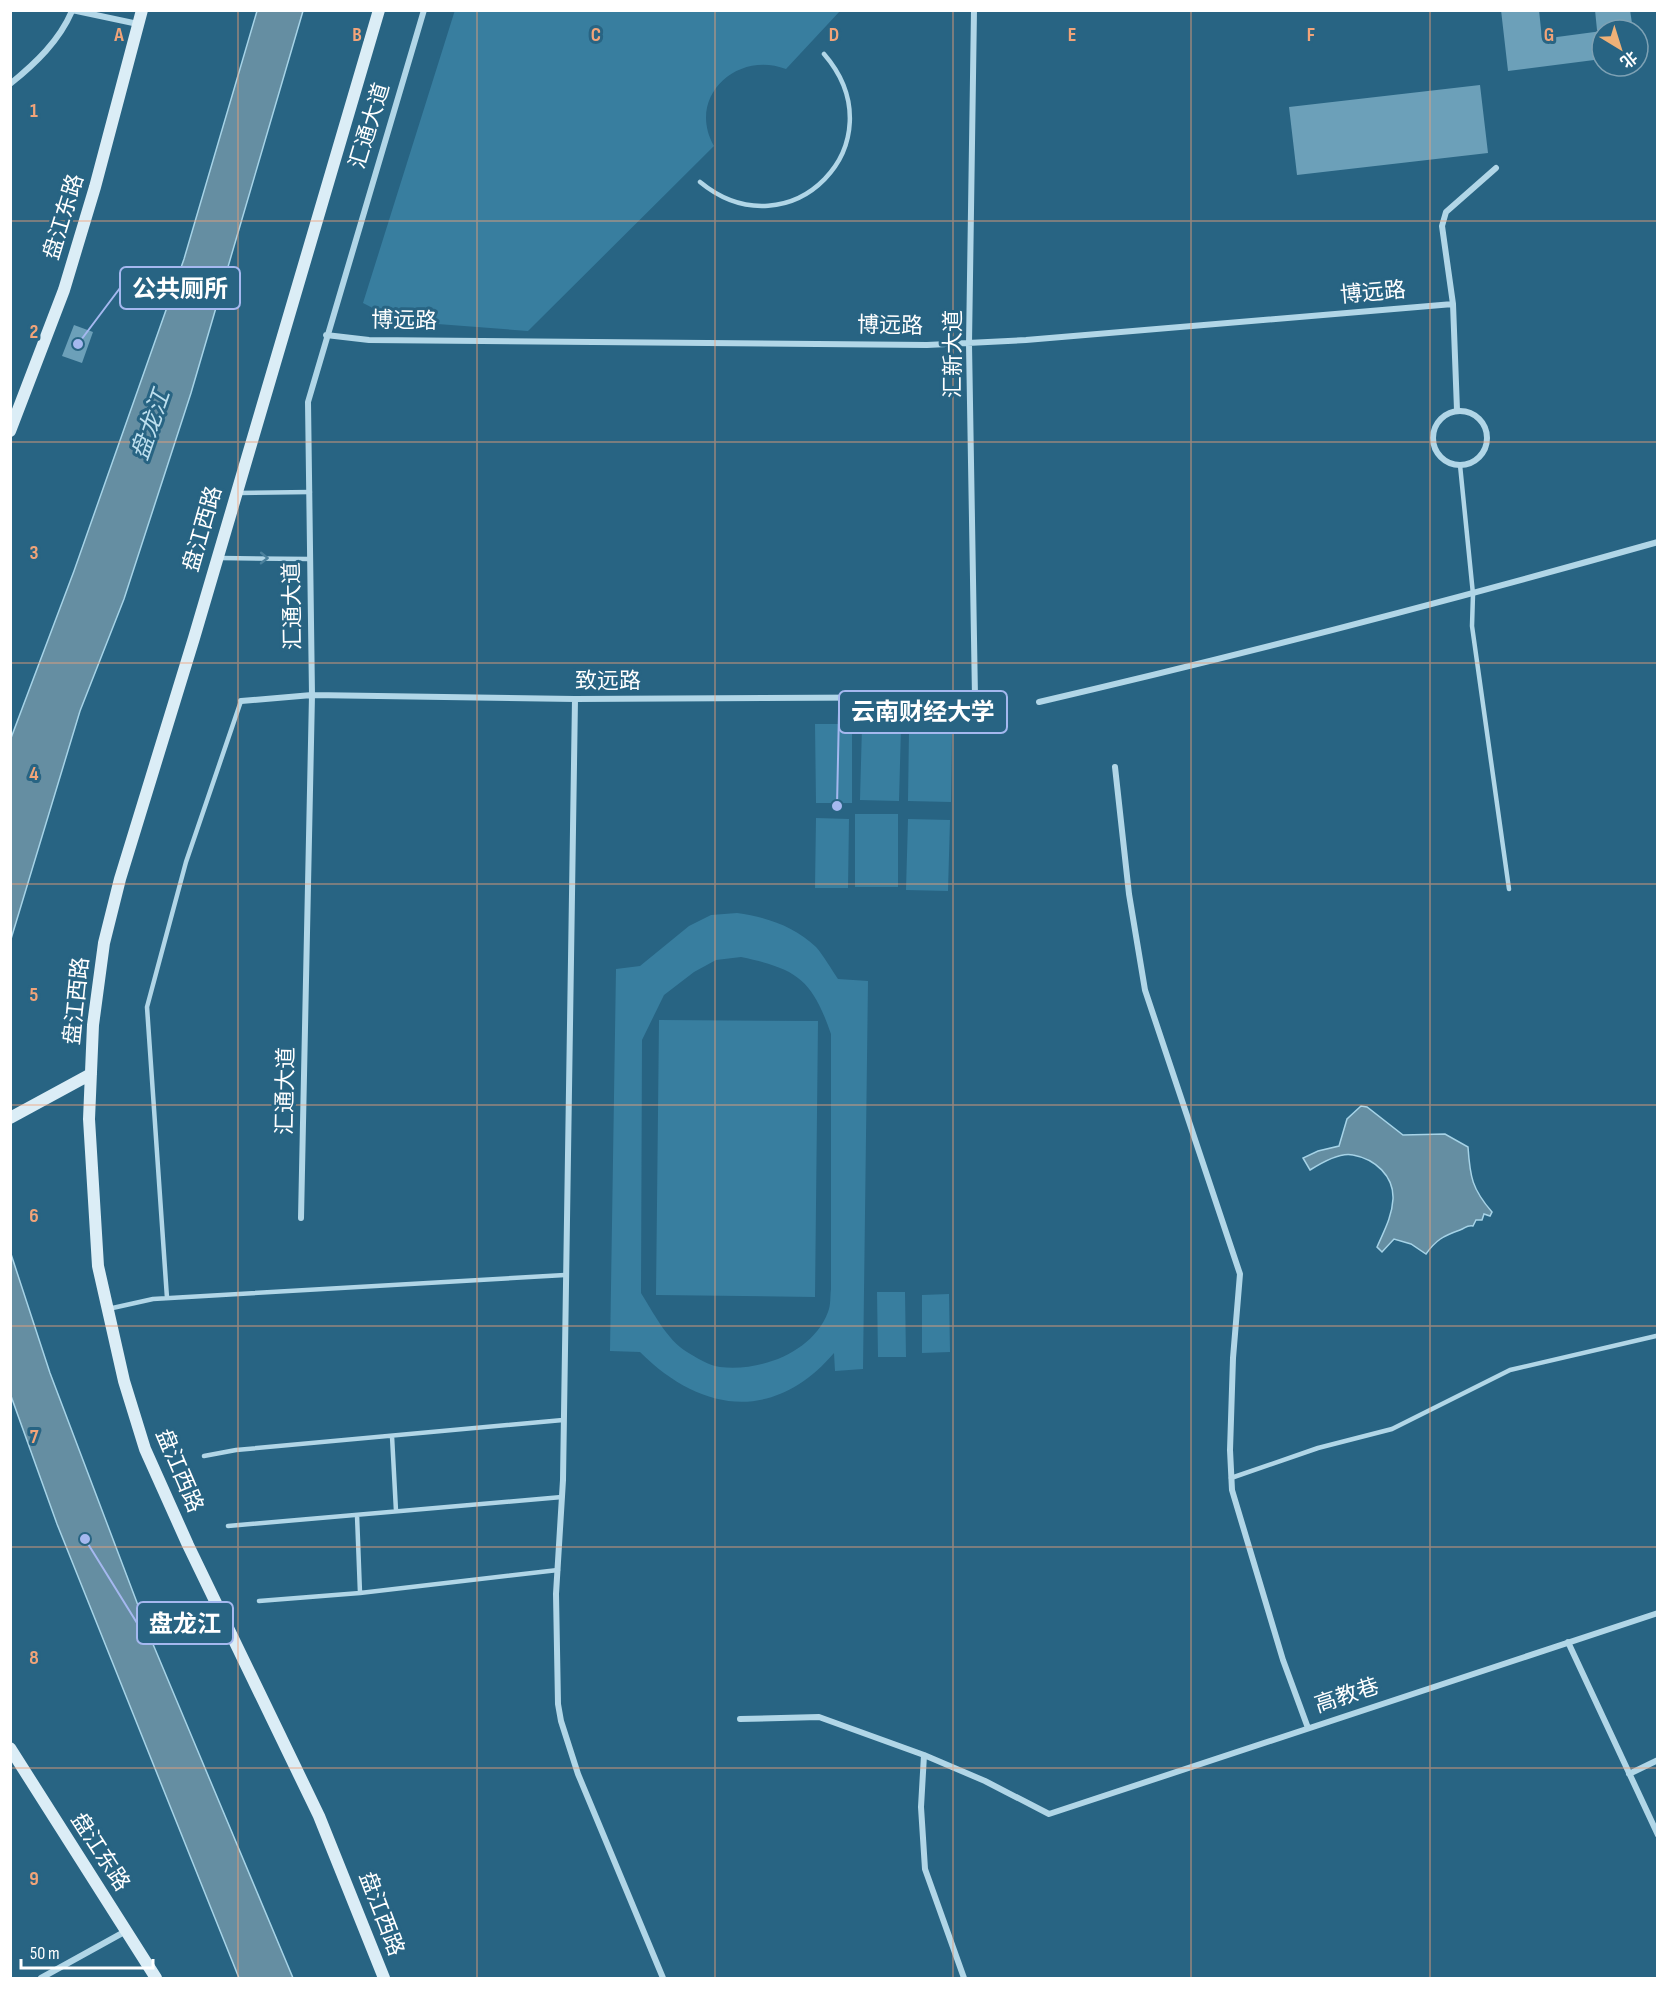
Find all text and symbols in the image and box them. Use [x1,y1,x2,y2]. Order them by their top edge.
north arrow [1590,18,1650,78]
text: A [113,23,124,47]
text: B [352,23,362,47]
text: C [591,23,601,47]
text: D [829,23,839,47]
text: E [1068,23,1076,47]
text: F [1307,23,1315,47]
text: G [1544,23,1554,47]
text: 北 [1616,46,1640,71]
street label: 汇通大道 [344,80,396,172]
text: 1 [30,99,38,123]
street label: 盘江东路 [38,171,90,263]
callout: 公共厕所 [120,267,240,309]
text: 公共厕所 [132,275,228,304]
street label: 博远路 [1339,277,1407,309]
street label: 博远路 [371,307,437,335]
street label: 汇新大道 [940,310,967,398]
street label: 博远路 [857,312,923,340]
text: 2 [30,320,38,344]
water label: 盘龙江 [126,383,177,464]
street label: 盘江西路 [178,483,228,575]
text: 3 [30,541,39,565]
one-way arrow [259,552,268,565]
street label: 汇通大道 [279,562,307,650]
street label: 致远路 [575,668,641,695]
callout: 云南财经大学 [839,691,1007,733]
text: 云南财经大学 [851,698,995,727]
text: 4 [29,762,39,786]
street label: 盘江西路 [59,956,95,1046]
text: 5 [30,983,39,1007]
street label: 汇通大道 [272,1047,300,1135]
text: 6 [29,1204,39,1228]
text: 7 [30,1425,39,1449]
street label: 盘江西路 [149,1425,209,1517]
callout: 盘龙江 [137,1602,233,1644]
text: 盘龙江 [149,1610,221,1639]
text: 8 [29,1646,39,1670]
street label: 高教巷 [1311,1673,1383,1719]
street label: 盘江东路 [65,1808,135,1896]
text: 9 [29,1867,39,1891]
street label: 盘江西路 [353,1868,409,1960]
scale bar [21,1932,153,1970]
text: 50 m [30,1943,60,1964]

